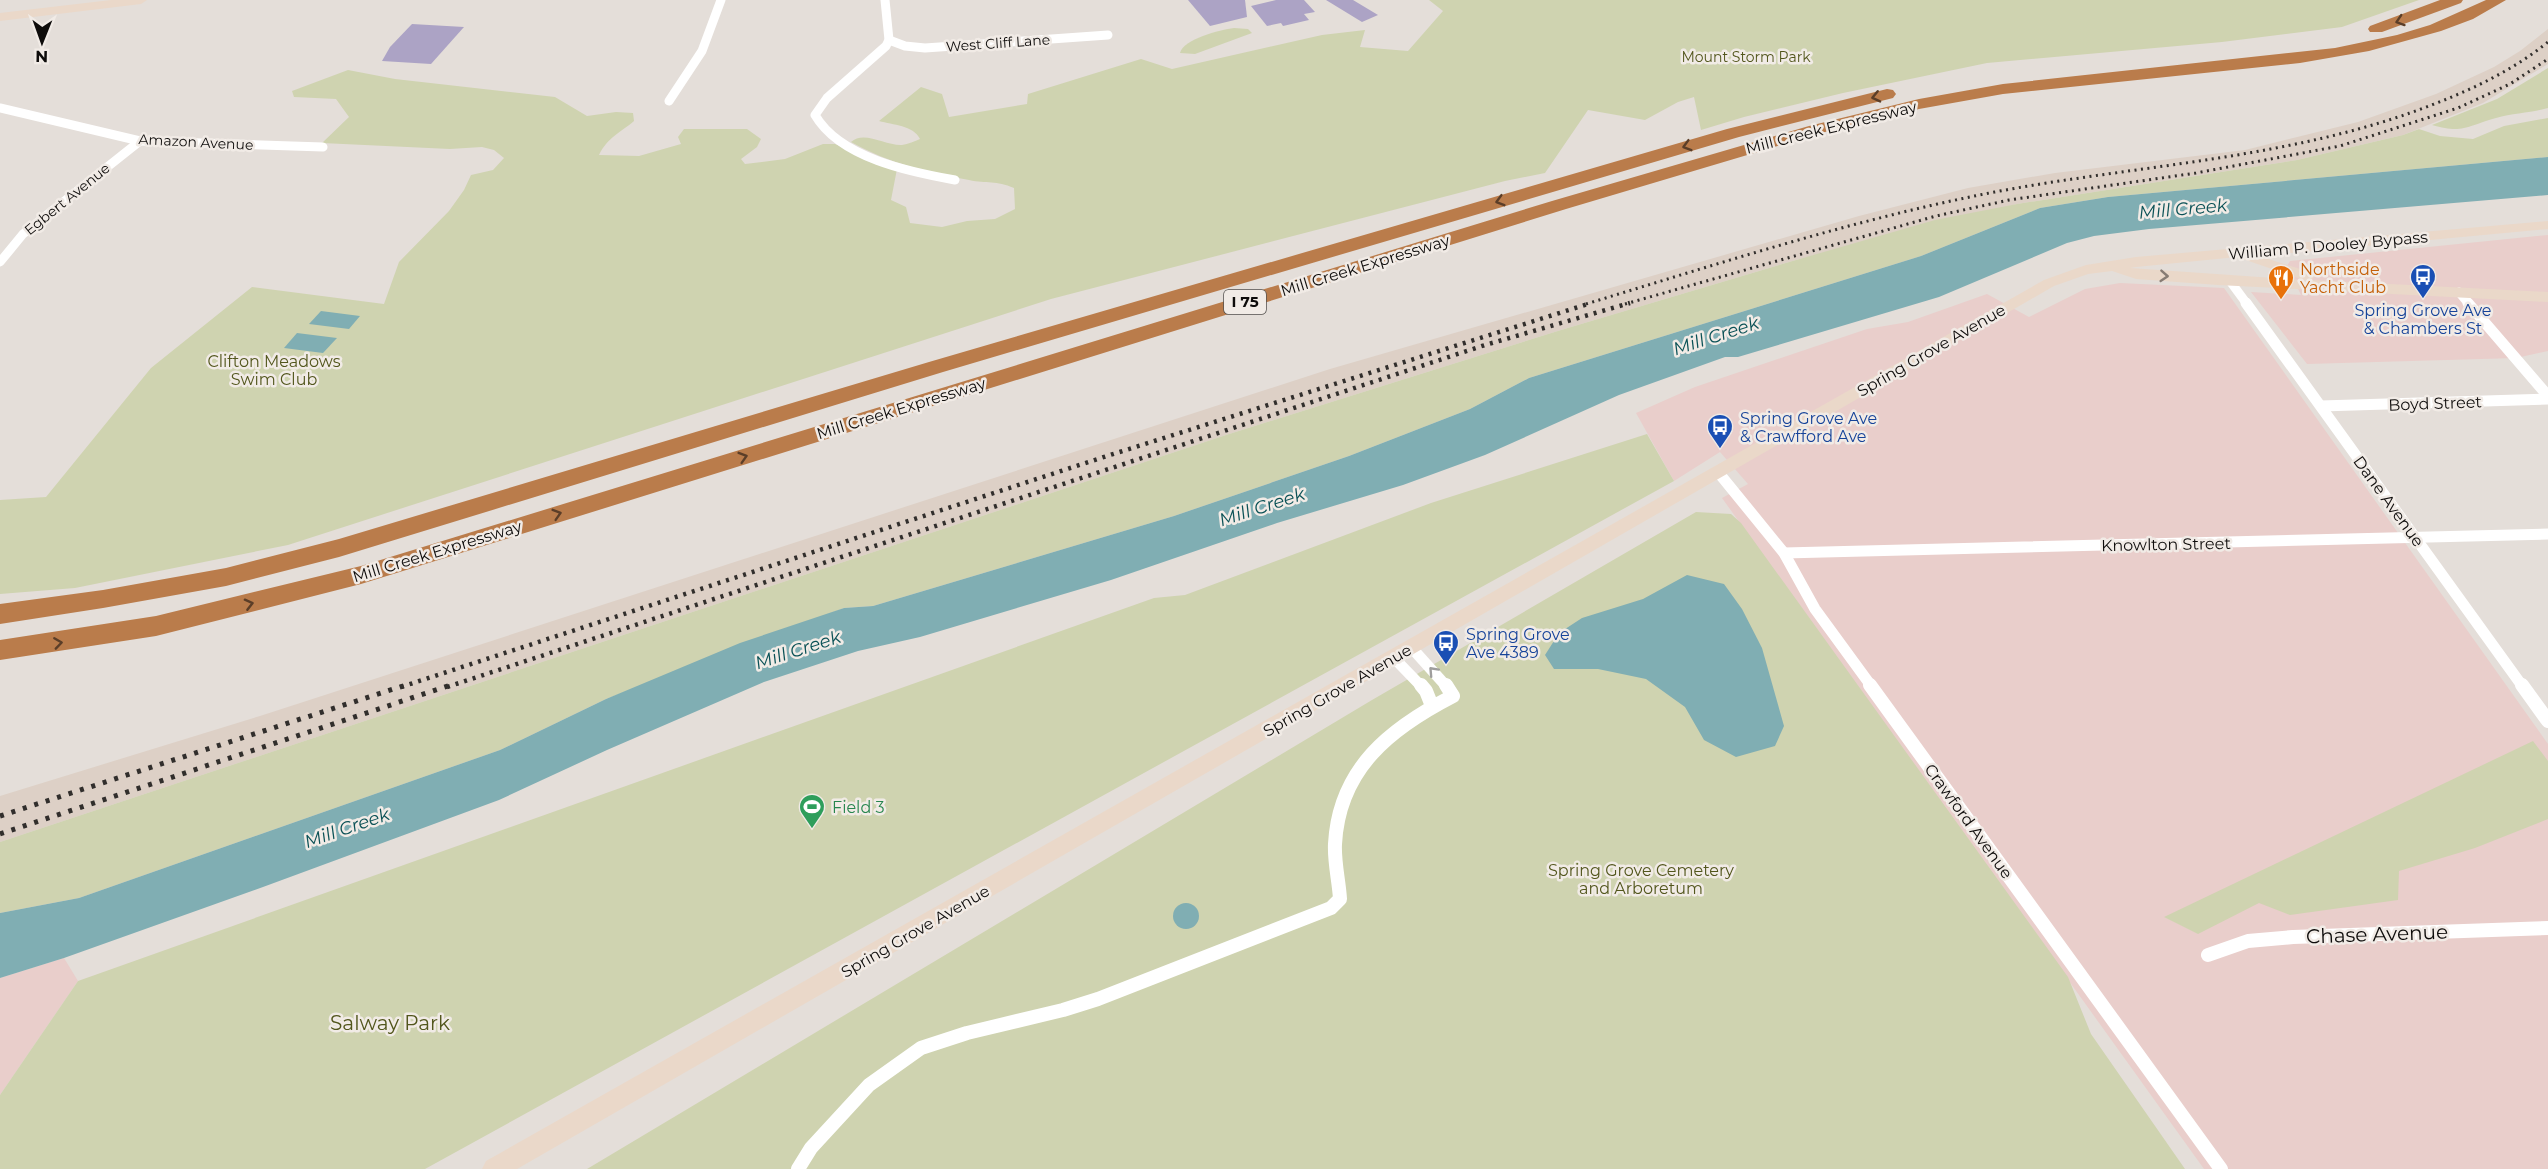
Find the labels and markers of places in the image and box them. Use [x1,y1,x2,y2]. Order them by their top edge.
place label: Northside Yacht Club [2300,260,2386,297]
bus stop icon: Spring Grove Ave & Chambers St [2408,262,2438,300]
restaurant icon: Northside Yacht Club [2266,263,2296,301]
place label: Spring Grove Ave & Chambers St [2354,301,2492,338]
place label: Spring Grove Ave & Crawfford Ave [1740,409,1877,446]
bus stop icon: Spring Grove Ave & Crawfford Ave [1705,412,1735,450]
place label: Spring Grove Ave 4389 [1466,625,1570,662]
bus stop icon: Spring Grove Ave 4389 [1431,628,1461,666]
sports icon: Field 3 [797,792,827,830]
place label: Field 3 [832,798,884,817]

